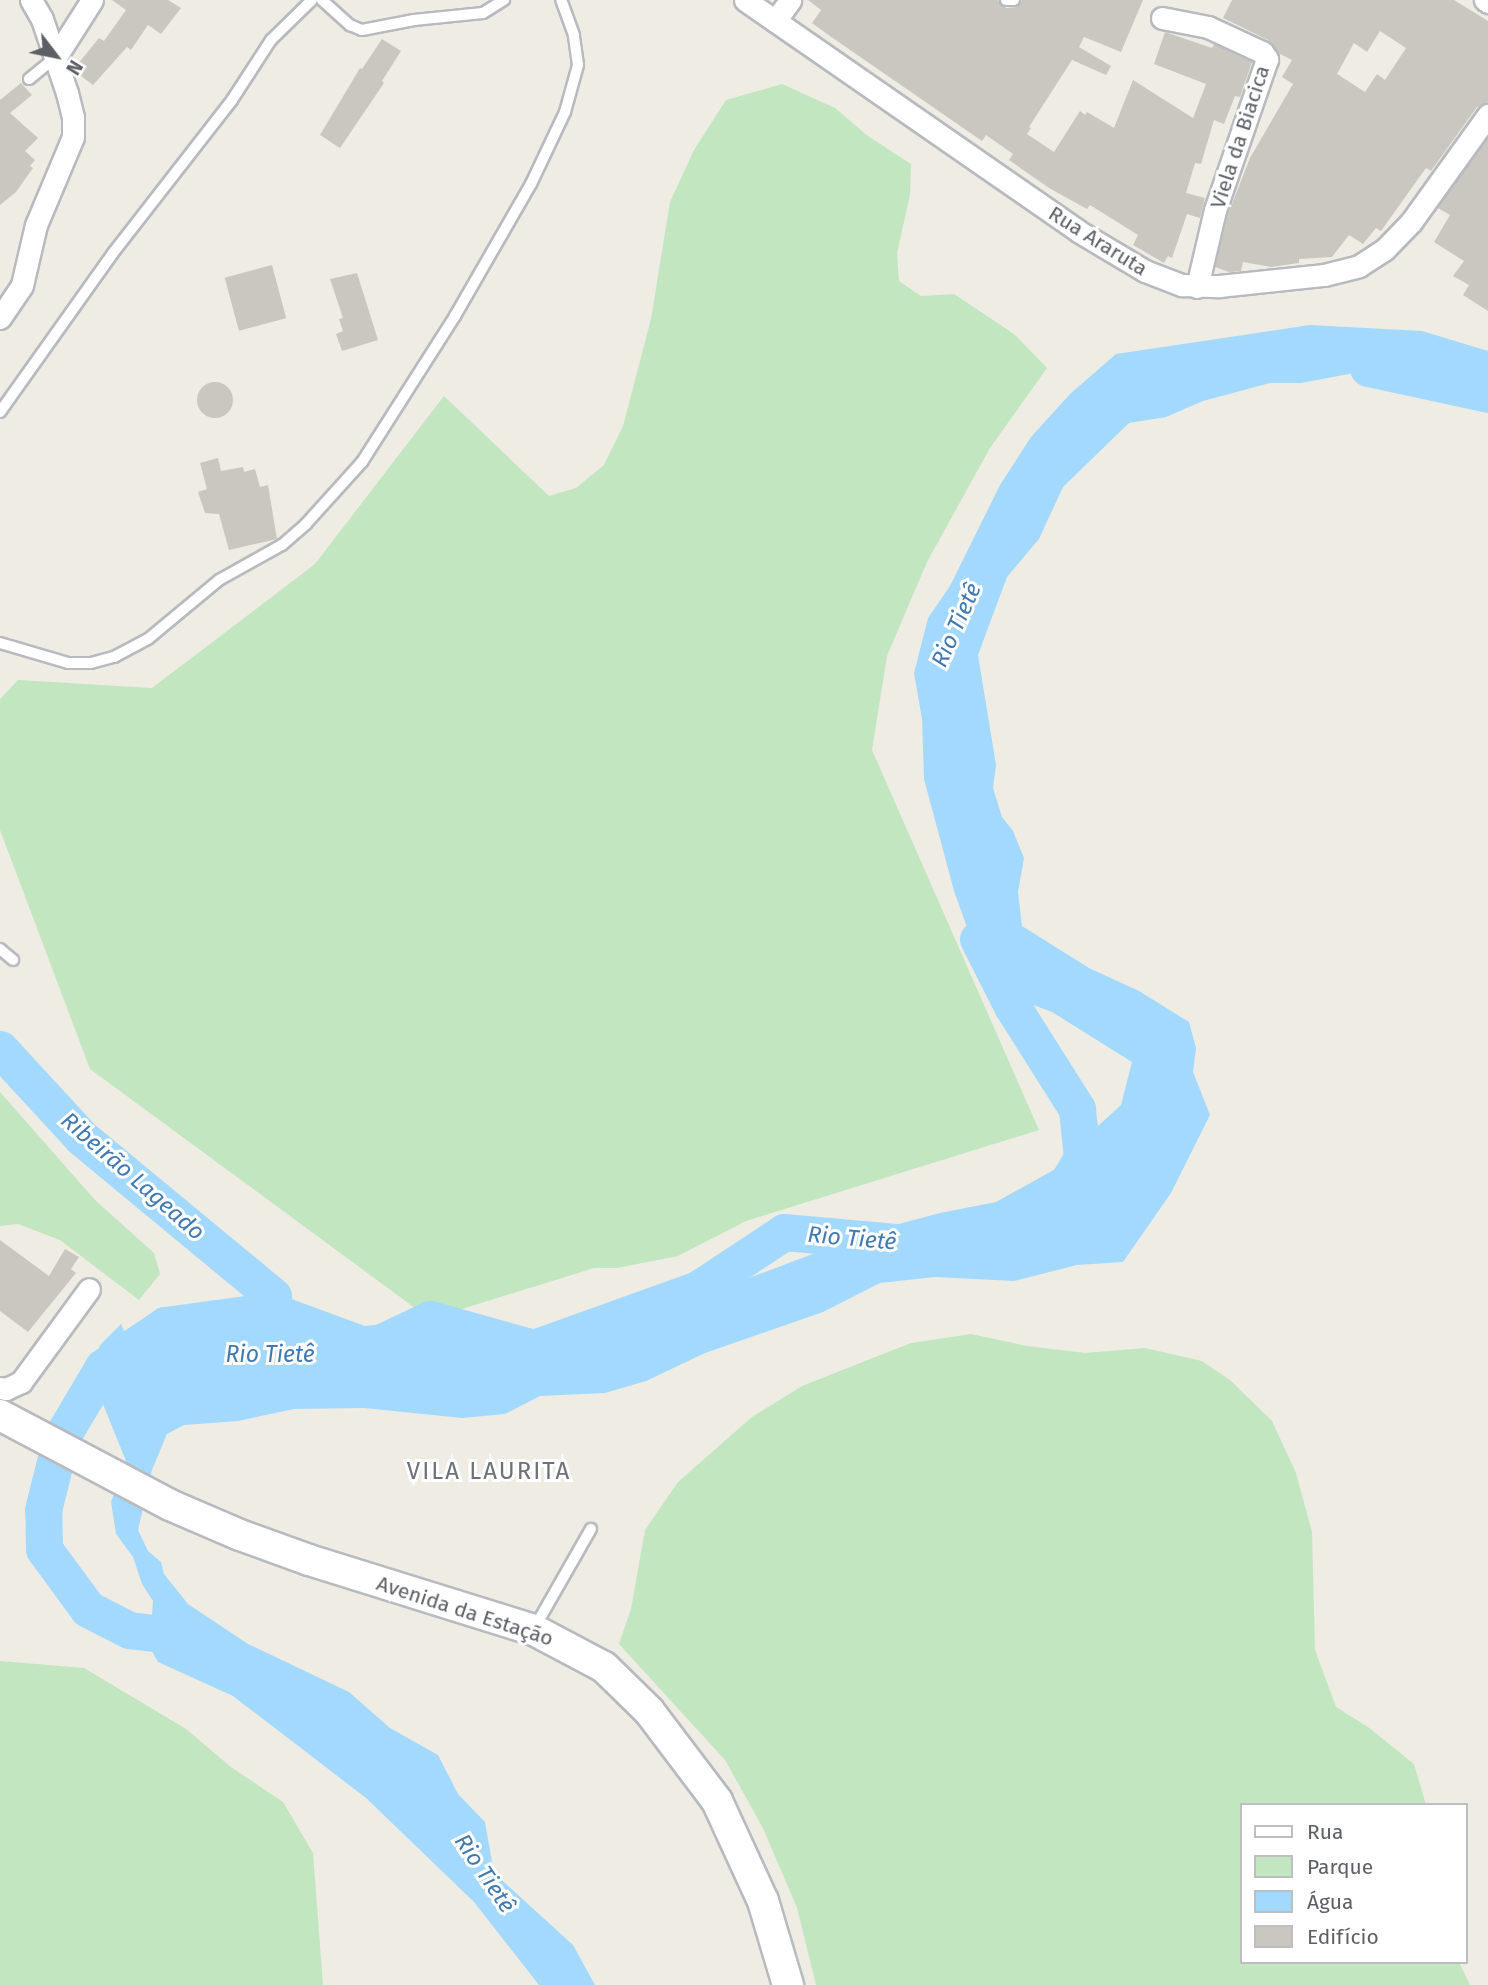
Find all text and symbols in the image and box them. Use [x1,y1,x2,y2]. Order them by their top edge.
north arrow [21,21,91,91]
text: N [61,56,87,79]
street label: Viela da Biacica [1205,62,1275,212]
street label: Rua Araruta [1044,201,1152,281]
water label: Rio Tietê [925,579,987,671]
water label: Ribeirão Lageado [56,1106,210,1246]
water label: Rio Tietê [806,1220,898,1256]
water label: Rio Tietê [225,1340,315,1368]
district label: VILA LAURITA [408,1458,570,1486]
street label: Avenida da Estação [373,1571,557,1651]
legend [1240,1803,1467,1964]
text: Rua [1307,1819,1343,1845]
water label: Rio Tietê [449,1828,521,1918]
text: Parque [1307,1854,1373,1880]
text: Água [1307,1889,1353,1915]
text: Edifício [1307,1924,1379,1950]

